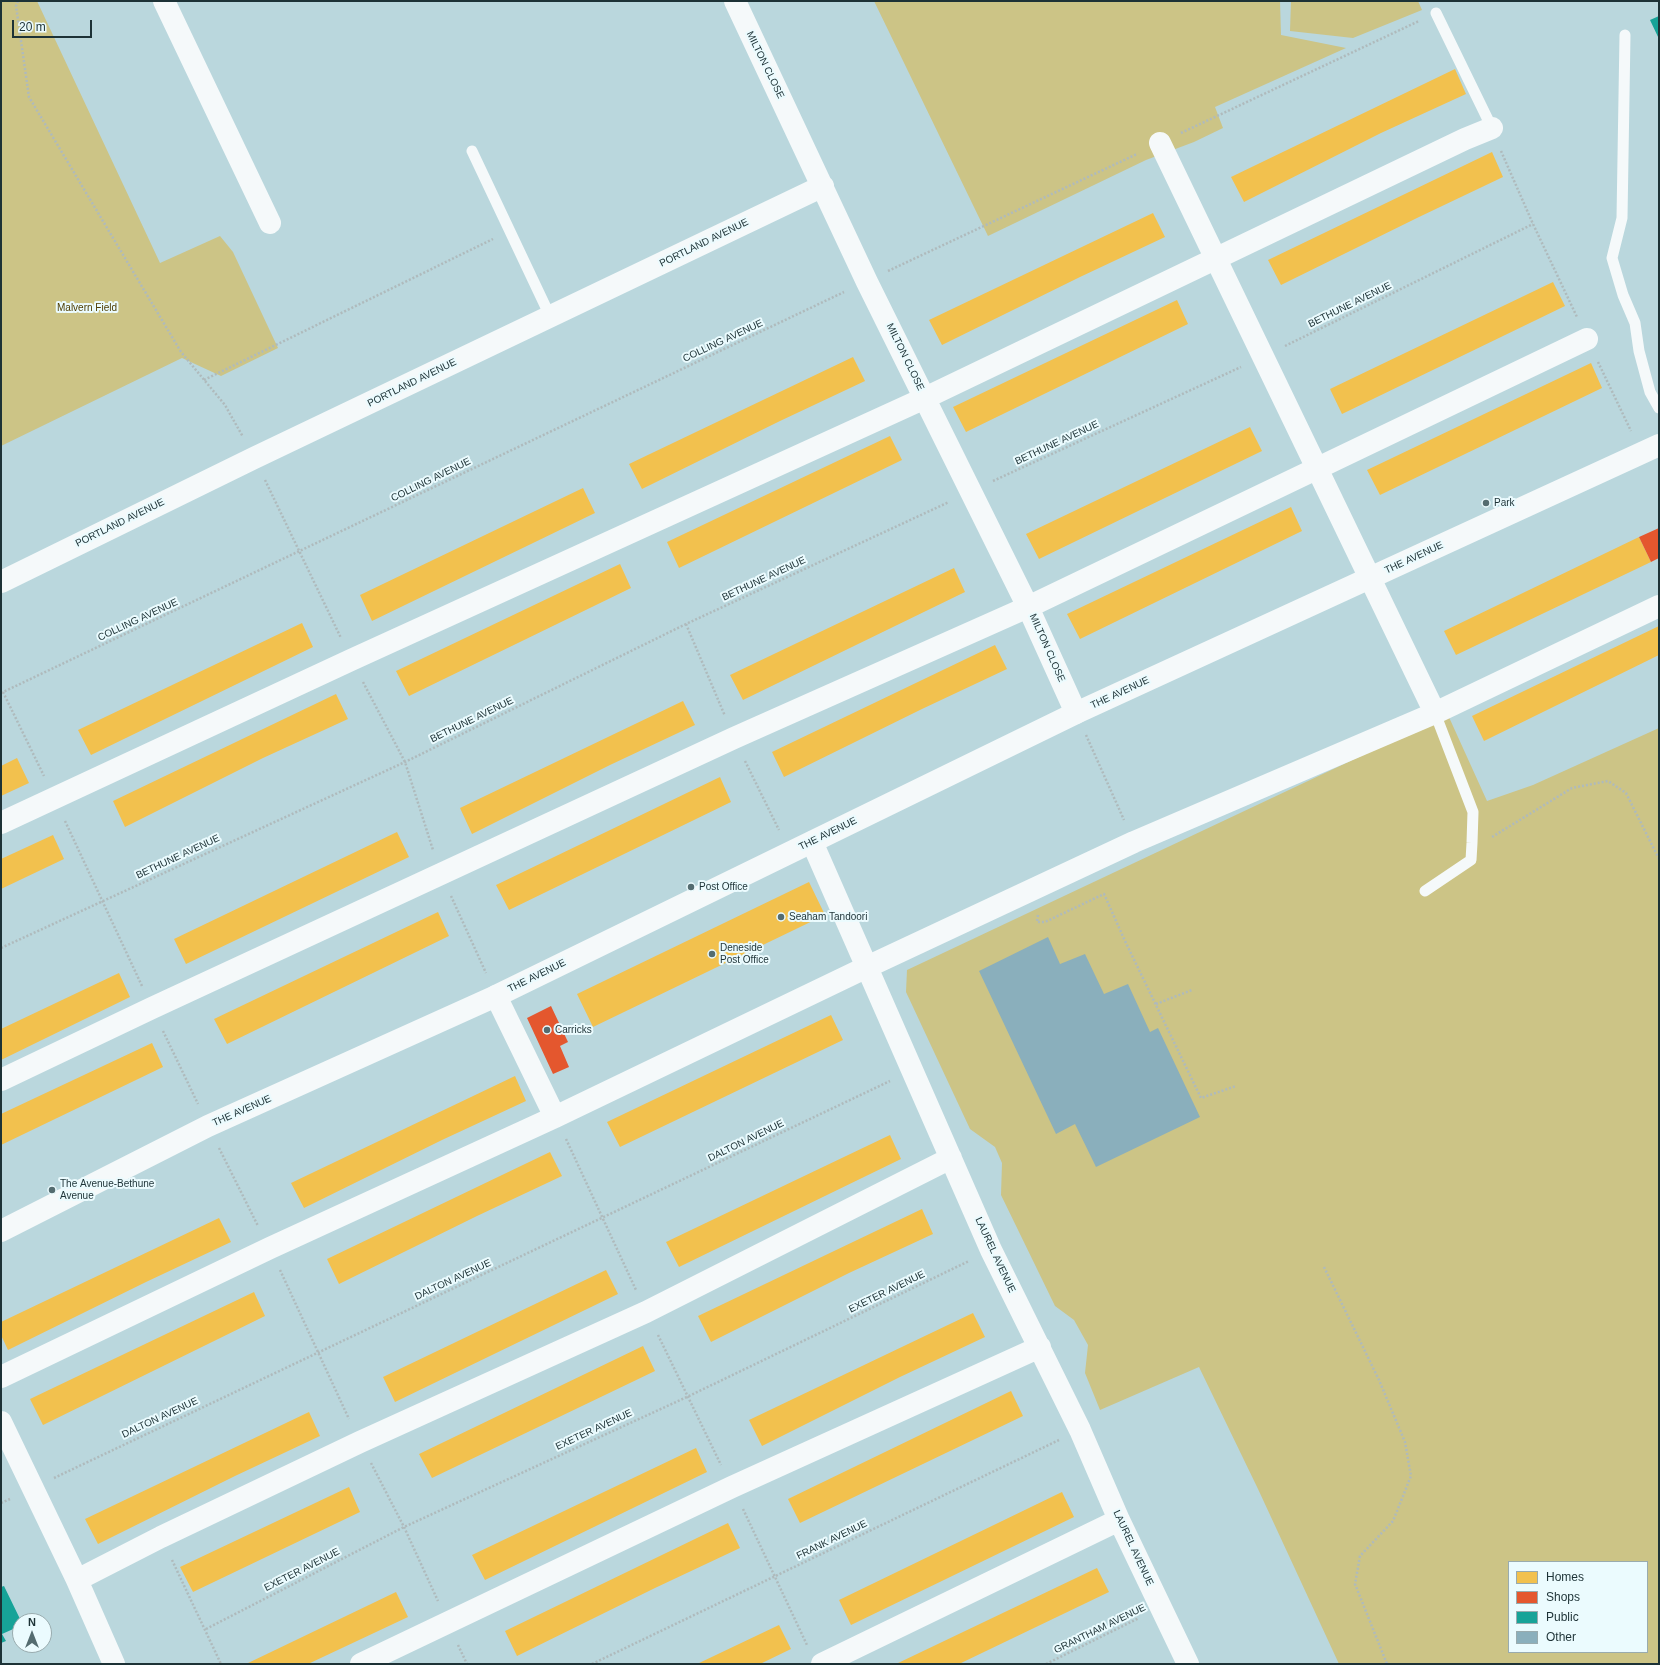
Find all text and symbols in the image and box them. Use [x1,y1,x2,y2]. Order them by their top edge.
scale bar [14,12,94,38]
text: 20 m [19,20,46,34]
street label: MILTON CLOSE [743,29,787,101]
street label: PORTLAND AVENUE [658,216,750,270]
street label: BETHUNE AVENUE [1307,280,1393,330]
park label: Malvern Field [57,302,117,314]
street label: COLLING AVENUE [681,317,765,365]
street label: MILTON CLOSE [883,321,927,393]
street label: PORTLAND AVENUE [366,356,458,410]
street label: BETHUNE AVENUE [1013,418,1101,468]
street label: COLLING AVENUE [389,456,473,504]
street label: PORTLAND AVENUE [74,496,166,550]
place label: Park [1494,497,1515,509]
marker: Park [1481,498,1491,508]
street label: THE AVENUE [1383,539,1445,577]
street label: BETHUNE AVENUE [720,554,808,604]
street label: COLLING AVENUE [96,596,180,644]
street label: MILTON CLOSE [1027,612,1067,684]
street label: THE AVENUE [1089,674,1151,712]
street label: BETHUNE AVENUE [429,695,515,745]
street label: THE AVENUE [797,815,859,853]
street label: BETHUNE AVENUE [134,832,222,882]
place label: Post Office [699,881,748,893]
marker: Post Office [686,882,696,892]
place label: Seaham Tandoori [789,911,867,923]
marker: Seaham Tandoori [776,912,786,922]
place label: Deneside Post Office [720,942,769,966]
marker: Deneside Post Office [707,949,717,959]
street label: THE AVENUE [506,957,568,995]
place label: Carricks [555,1024,592,1036]
marker: Carricks [542,1025,552,1035]
street label: THE AVENUE [211,1093,273,1129]
street label: DALTON AVENUE [706,1117,786,1165]
place label: The Avenue-Bethune Avenue [60,1178,154,1202]
marker: The Avenue-Bethune Avenue [47,1185,57,1195]
street label: LAUREL AVENUE [972,1215,1018,1295]
street label: DALTON AVENUE [413,1257,493,1303]
street label: EXETER AVENUE [847,1268,927,1316]
street label: DALTON AVENUE [120,1395,200,1441]
street label: EXETER AVENUE [554,1407,634,1453]
street label: LAUREL AVENUE [1110,1508,1156,1588]
street label: FRANK AVENUE [795,1518,869,1562]
street label: EXETER AVENUE [262,1546,342,1594]
legend [1508,1561,1648,1653]
text: Homes [1546,1570,1584,1584]
text: Shops [1546,1590,1580,1604]
street label: GRANTHAM AVENUE [1052,1602,1148,1656]
text: Public [1546,1610,1579,1624]
north arrow [12,1613,52,1653]
text: N [28,1616,36,1628]
text: Other [1546,1630,1576,1644]

